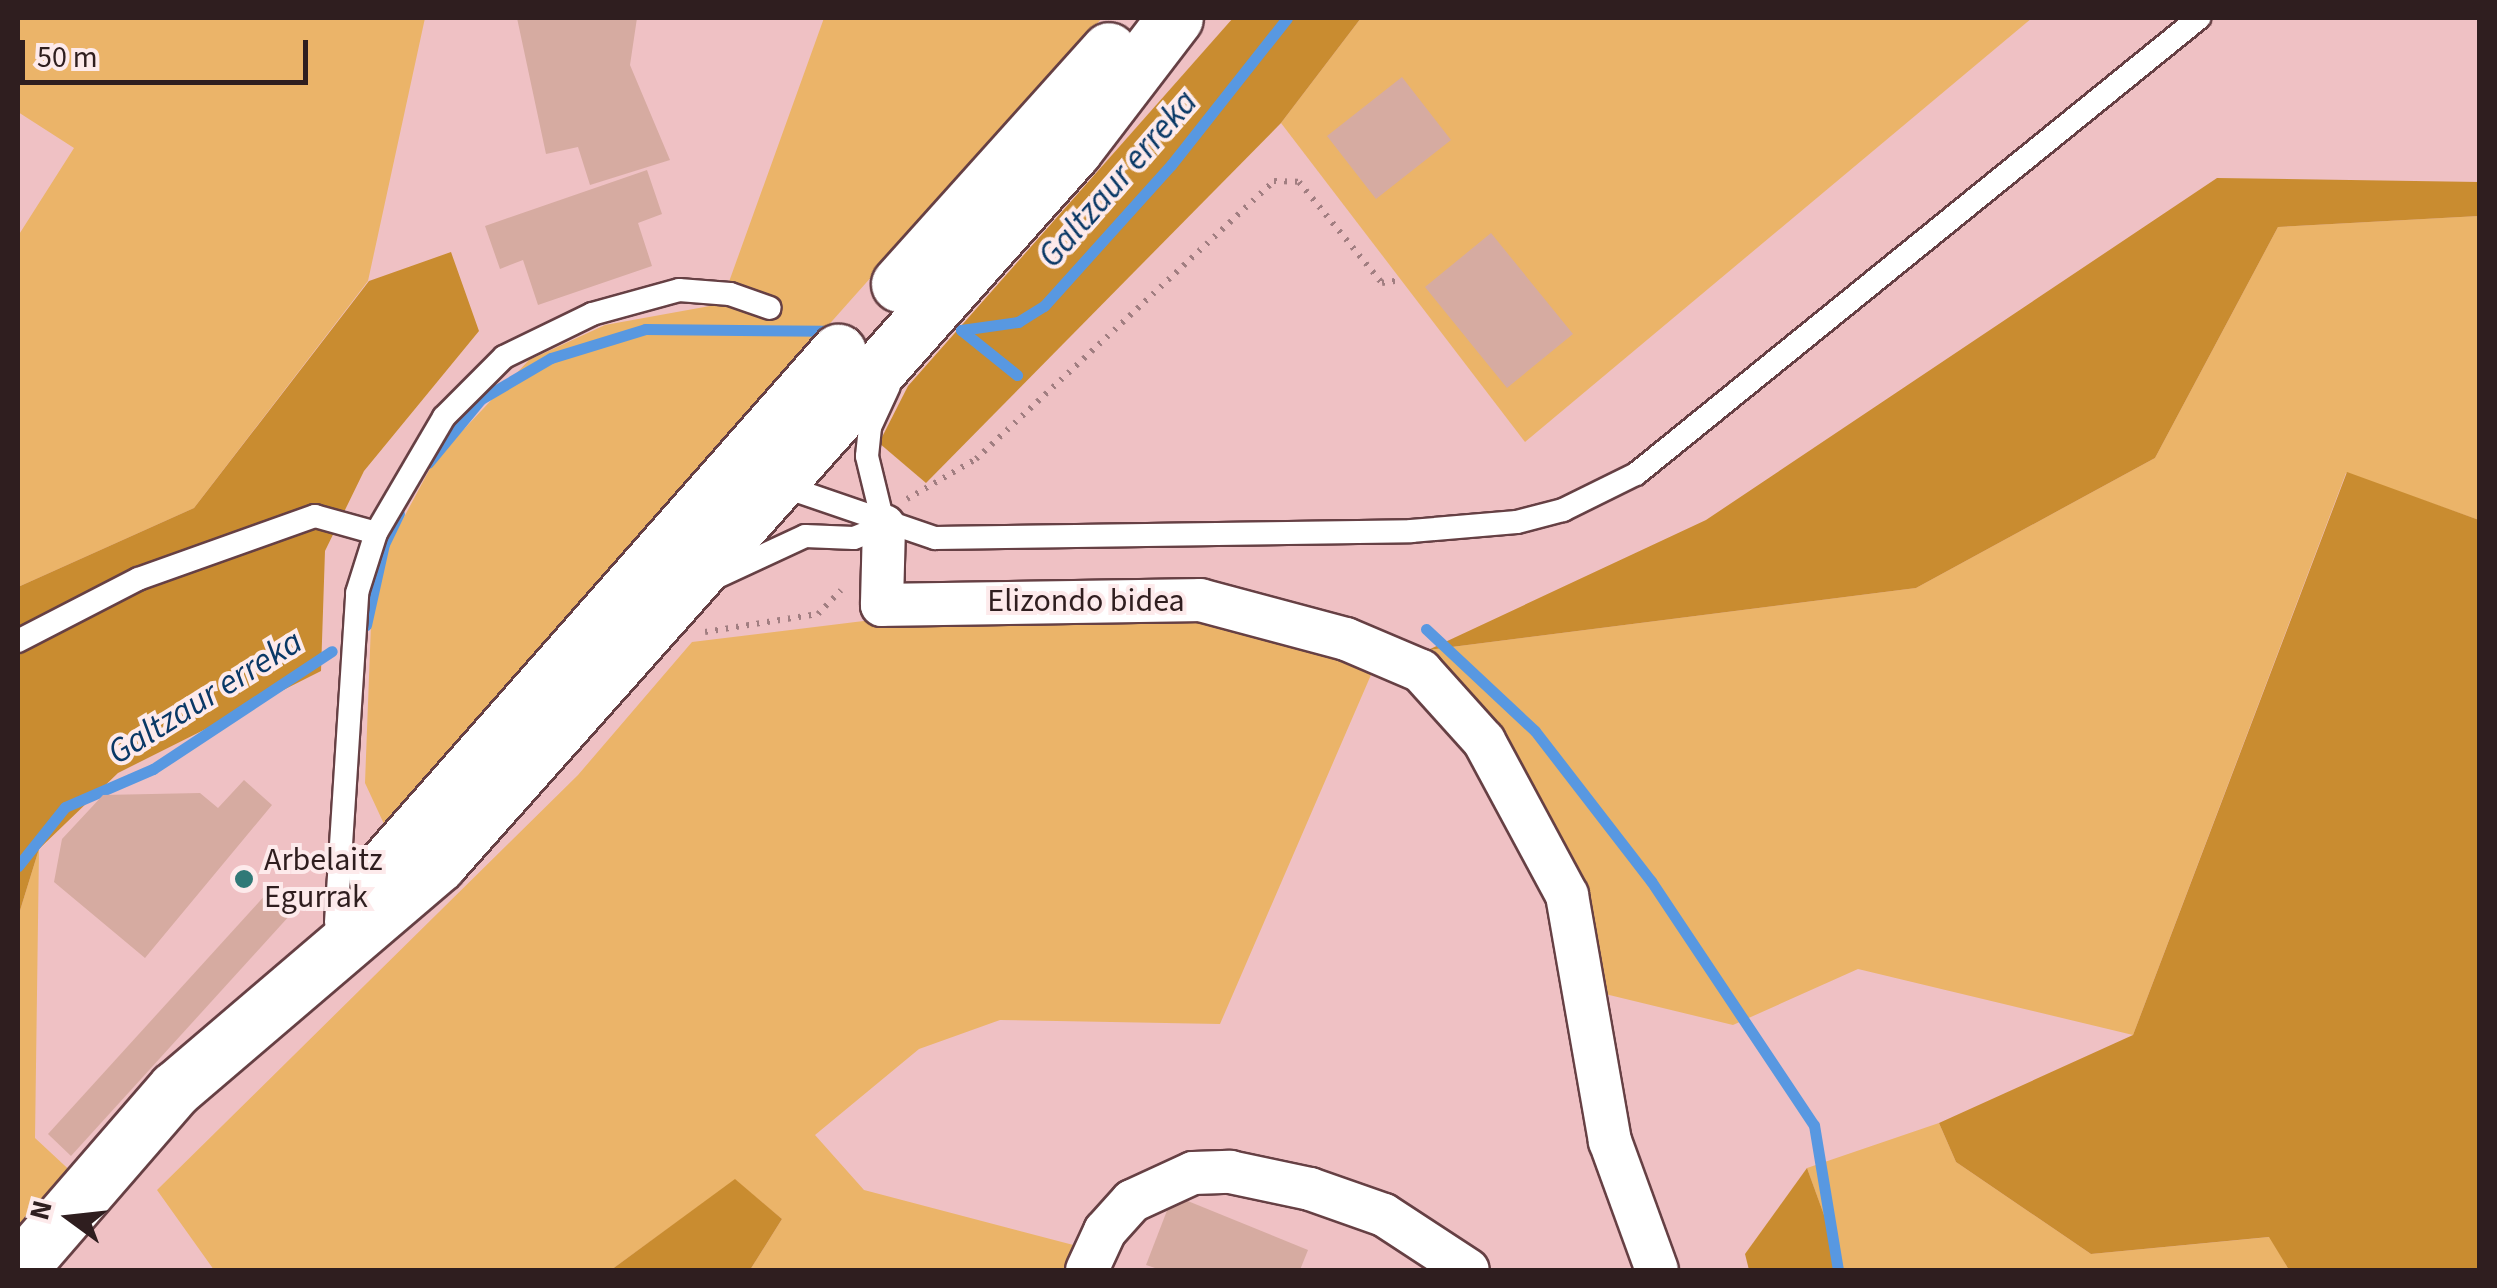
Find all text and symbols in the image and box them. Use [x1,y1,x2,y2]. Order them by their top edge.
scale bar [25,20,312,82]
text: 50 m [37,36,98,79]
water label: Galtzaur erreka [1030,82,1206,276]
street label: Elizondo bidea [987,582,1185,620]
water label: Galtzaur erreka [100,621,310,773]
place label: Arbelaitz Egurrak [264,842,383,917]
marker: Arbelaitz Egurrak [233,868,255,890]
north arrow [20,1168,120,1268]
text: N [19,1196,63,1224]

